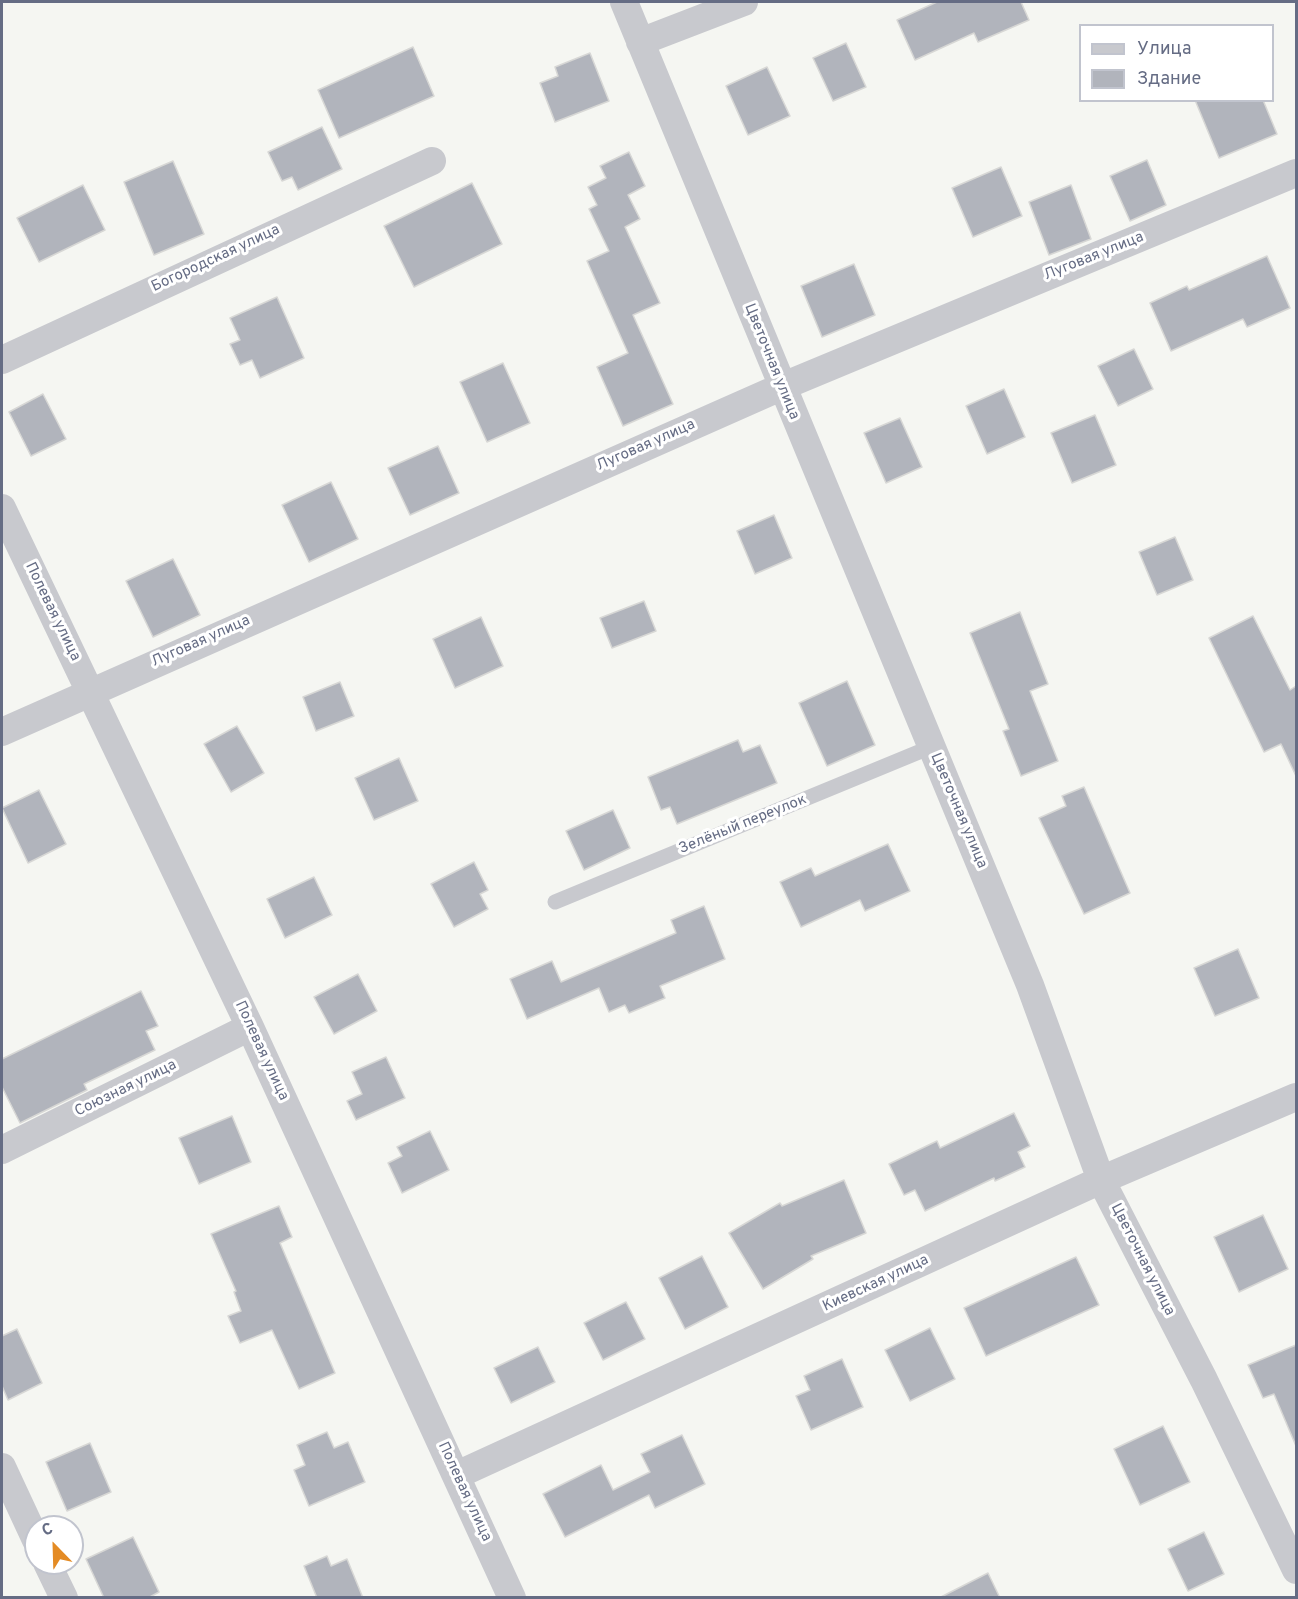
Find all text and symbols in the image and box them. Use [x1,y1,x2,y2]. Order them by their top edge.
legend [1079,24,1274,102]
text: Улица [1137,38,1191,61]
text: Здание [1137,68,1201,91]
street label: Богородская улица [149,221,283,297]
street label: Луговая улица [1041,229,1147,285]
street label: Цветочная улица [740,301,802,423]
street label: Луговая улица [594,416,698,476]
street label: Полевая улица [20,560,84,664]
street label: Луговая улица [149,612,253,672]
street label: Цветочная улица [926,751,990,871]
street label: Зелёный переулок [677,791,809,859]
street label: Полевая улица [230,998,292,1104]
street label: Союзная улица [72,1057,180,1121]
street label: Цветочная улица [1106,1201,1178,1319]
street label: Киевская улица [820,1252,932,1316]
street label: Полевая улица [433,1439,495,1545]
north arrow [24,1515,84,1575]
text: С [39,1519,56,1541]

